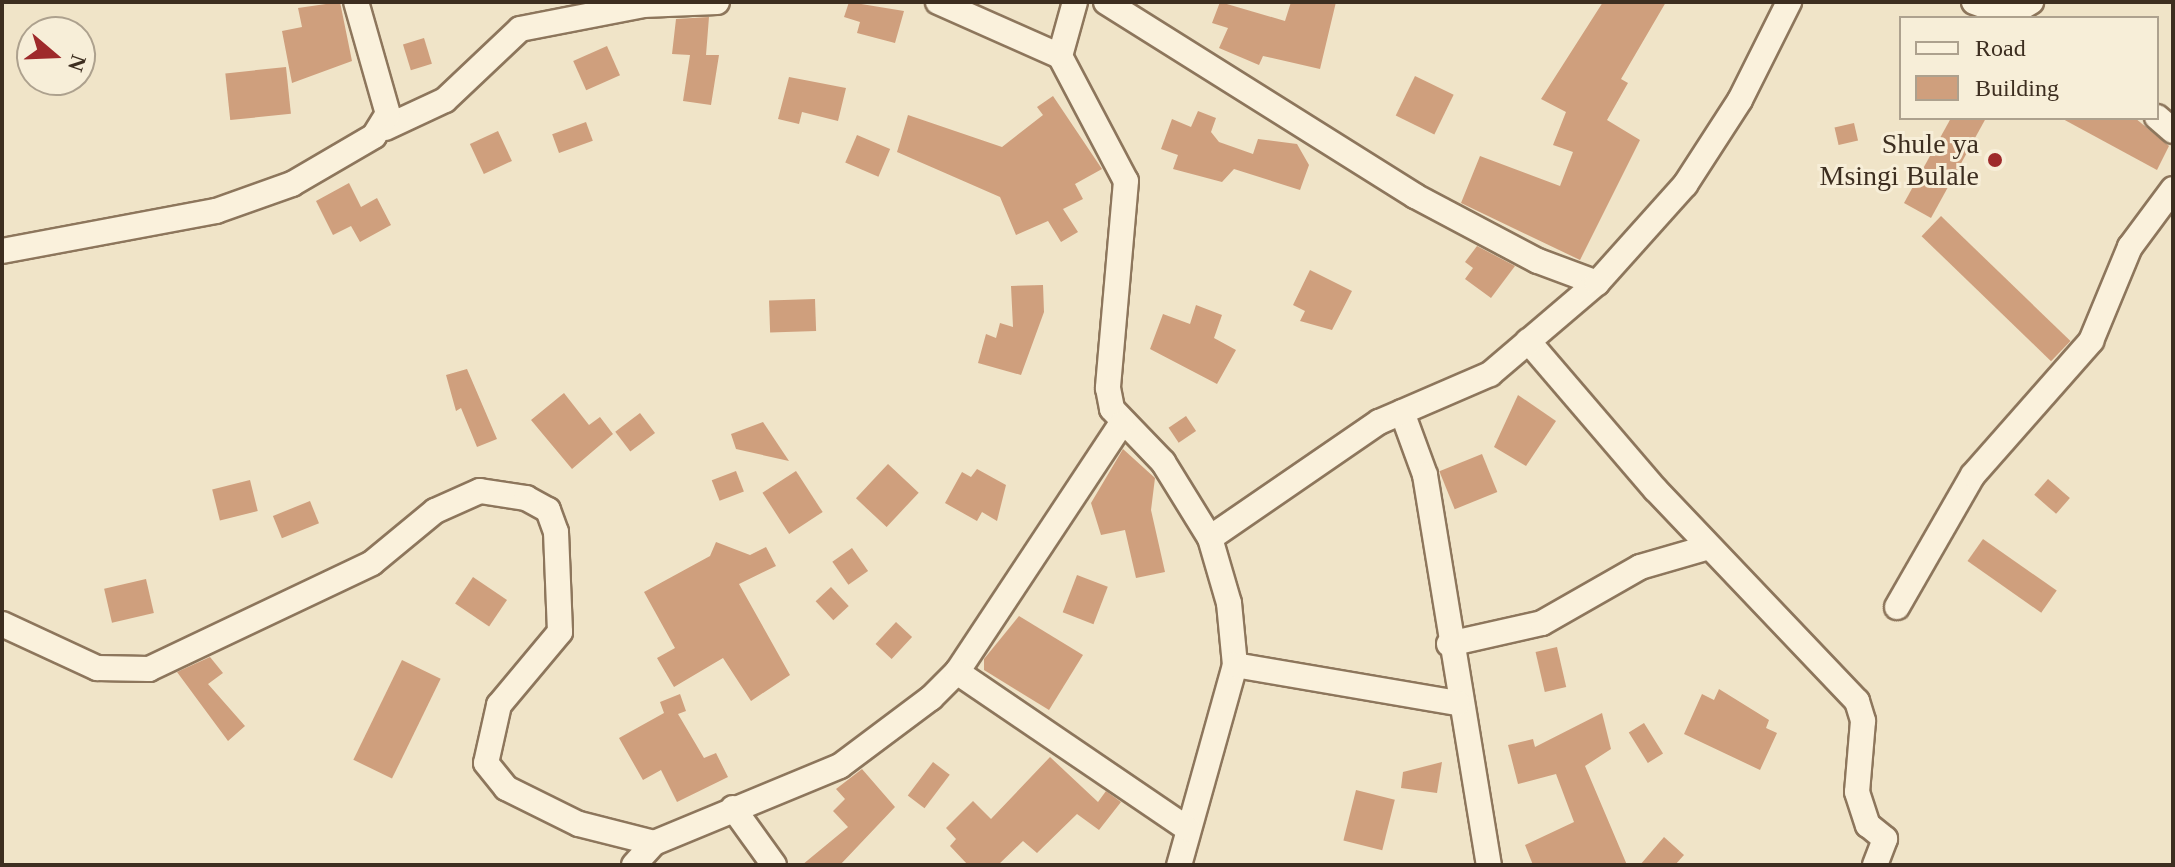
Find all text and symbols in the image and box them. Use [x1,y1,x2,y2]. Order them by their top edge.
north arrow [16,16,96,96]
legend [1899,16,2159,120]
text: Road [1975,35,2026,61]
text: N [63,52,92,75]
text: Building [1975,75,2059,101]
place label: Shule ya Msingi Bulale [1820,127,1979,193]
marker: Shule ya Msingi Bulale [1986,151,2004,169]

